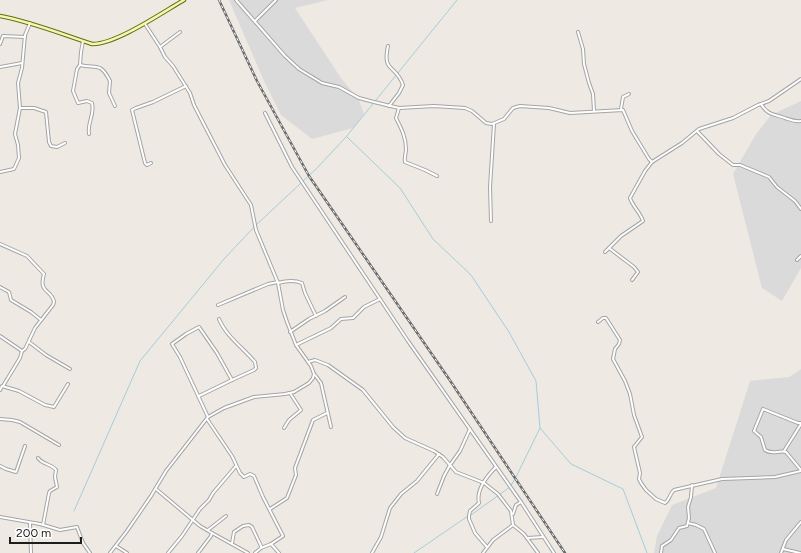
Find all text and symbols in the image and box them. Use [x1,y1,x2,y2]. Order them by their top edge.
scale bar [10,519,81,545]
text: 200 m [16,526,51,540]

